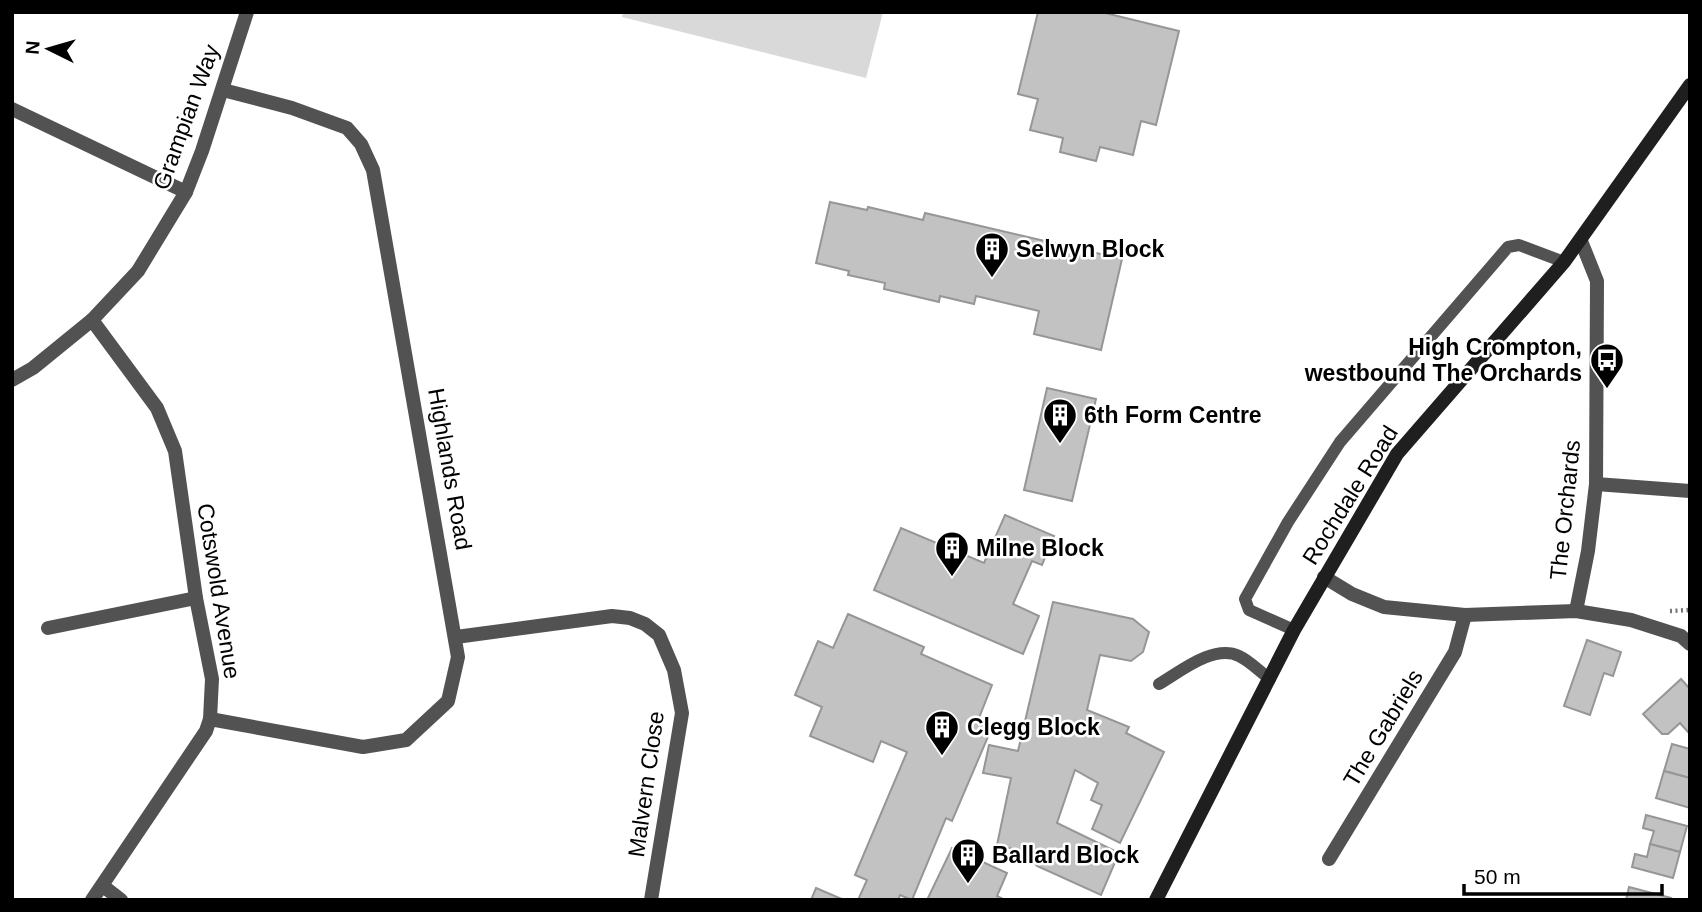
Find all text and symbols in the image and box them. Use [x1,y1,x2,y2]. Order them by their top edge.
north arrow [14,14,84,84]
text: N [22,40,44,55]
street label: Grampian Way [148,40,224,193]
building icon: Selwyn Block [973,230,1011,279]
place label: Selwyn Block [1016,236,1164,262]
place label: High Crompton, westbound The Orchards [1304,334,1582,386]
bus stop icon: High Crompton, westbound The Orchards [1588,341,1626,390]
street label: Highlands Road [423,386,477,552]
building icon: 6th Form Centre [1041,396,1079,445]
place label: 6th Form Centre [1084,402,1262,428]
street label: Rochdale Road [1297,421,1403,569]
street label: The Orchards [1545,439,1585,581]
street label: Cotswold Avenue [192,501,246,681]
building icon: Milne Block [933,529,971,578]
place label: Milne Block [976,535,1104,561]
street label: The Gabriels [1338,665,1428,791]
building icon: Clegg Block [923,708,961,757]
street label: Malvern Close [623,709,669,859]
place label: Clegg Block [967,714,1100,740]
building icon: Ballard Block [949,836,987,885]
place label: Ballard Block [992,842,1139,868]
scale bar [1464,852,1662,896]
text: 50 m [1474,865,1521,888]

